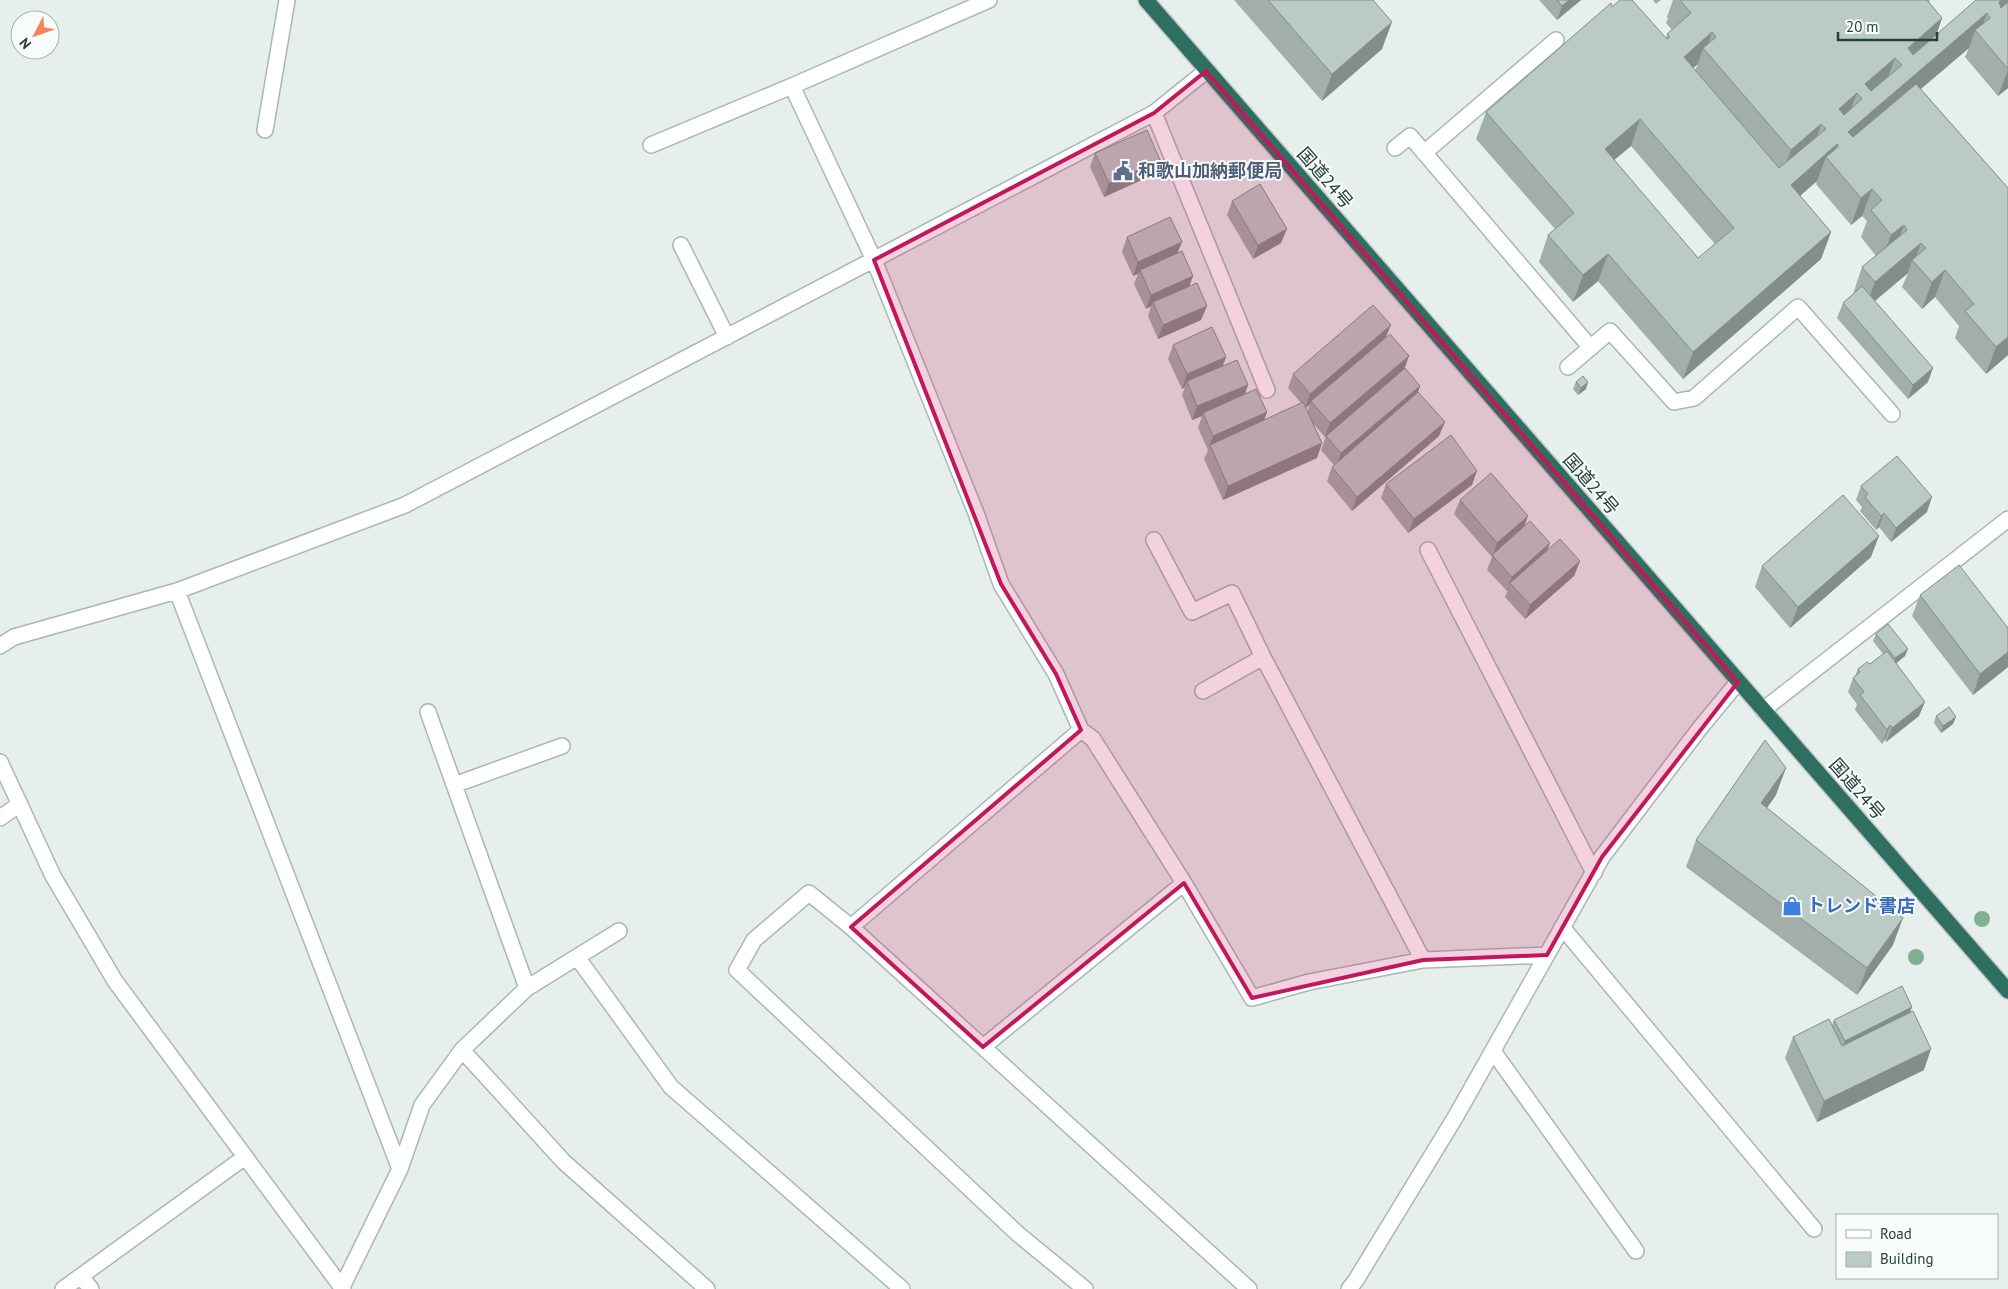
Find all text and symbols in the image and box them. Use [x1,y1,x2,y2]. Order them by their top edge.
north arrow [10,10,60,60]
scale bar [1838,10,1937,42]
text: 20 m [1846,17,1879,36]
text: N [15,34,35,53]
street label: 国道24号 [1293,142,1358,213]
place label: 和歌山加納郵便局 [1138,159,1282,182]
public building icon: 和歌山加納郵便局 [1112,160,1134,182]
street label: 国道24号 [1559,448,1624,519]
street label: 国道24号 [1825,753,1890,824]
place label: トレンド書店 [1807,894,1915,917]
shop icon: トレンド書店 [1781,895,1803,917]
legend [1836,1214,1998,1279]
text: Road [1880,1224,1912,1243]
text: Building [1880,1249,1934,1268]

